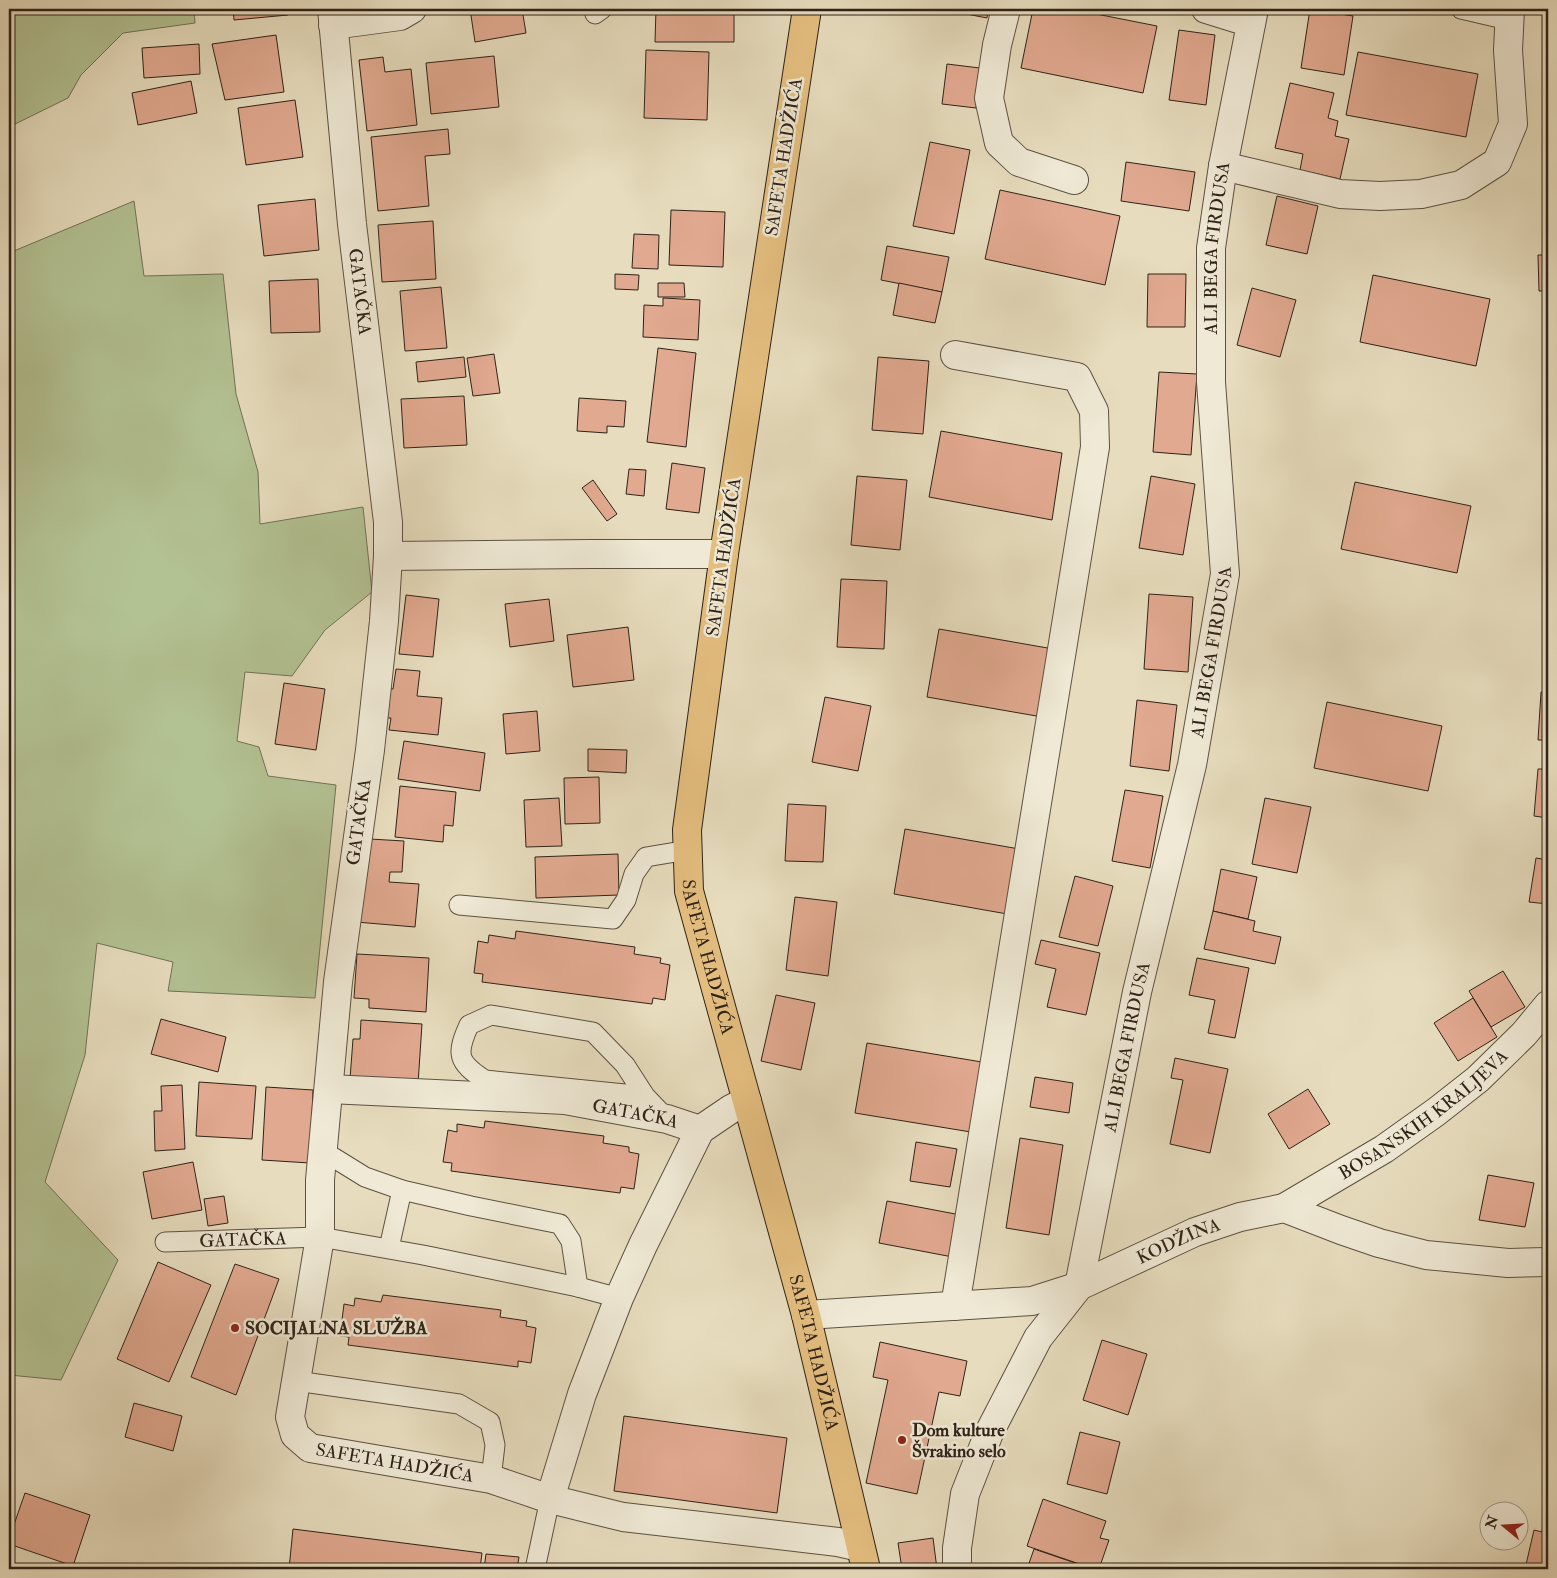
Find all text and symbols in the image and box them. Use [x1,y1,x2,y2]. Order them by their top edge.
street label: SAFETA HADŽIĆA [759,76,808,238]
street label: ALI BEGA FIRDUSA [1200,160,1235,335]
street label: GATAČKA [344,247,377,337]
street label: SAFETA HADŽIĆA [700,476,747,638]
street label: ALI BEGA FIRDUSA [1185,565,1237,740]
street label: GATAČKA [342,777,377,867]
street label: SAFETA HADŽIĆA [677,879,740,1037]
street label: ALI BEGA FIRDUSA [1098,959,1156,1135]
street label: BOSANSKIH KRALJEVA [1334,1044,1513,1185]
street label: GATAČKA [591,1094,682,1134]
street label: KODŽINA [1133,1213,1224,1269]
street label: GATAČKA [199,1227,287,1252]
street label: SAFETA HADŽIĆA [784,1272,845,1433]
place label: SOCIJALNA SLUŽBA [245,1316,428,1340]
marker: SOCIJALNA SLUŽBA [229,1322,241,1334]
place label: Dom kulture Švrakino selo [912,1419,1006,1463]
marker: Dom kulture Švrakino selo [896,1434,908,1446]
street label: SAFETA HADŽIĆA [314,1438,476,1487]
north arrow [1480,1500,1530,1550]
text: N [1482,1513,1502,1532]

